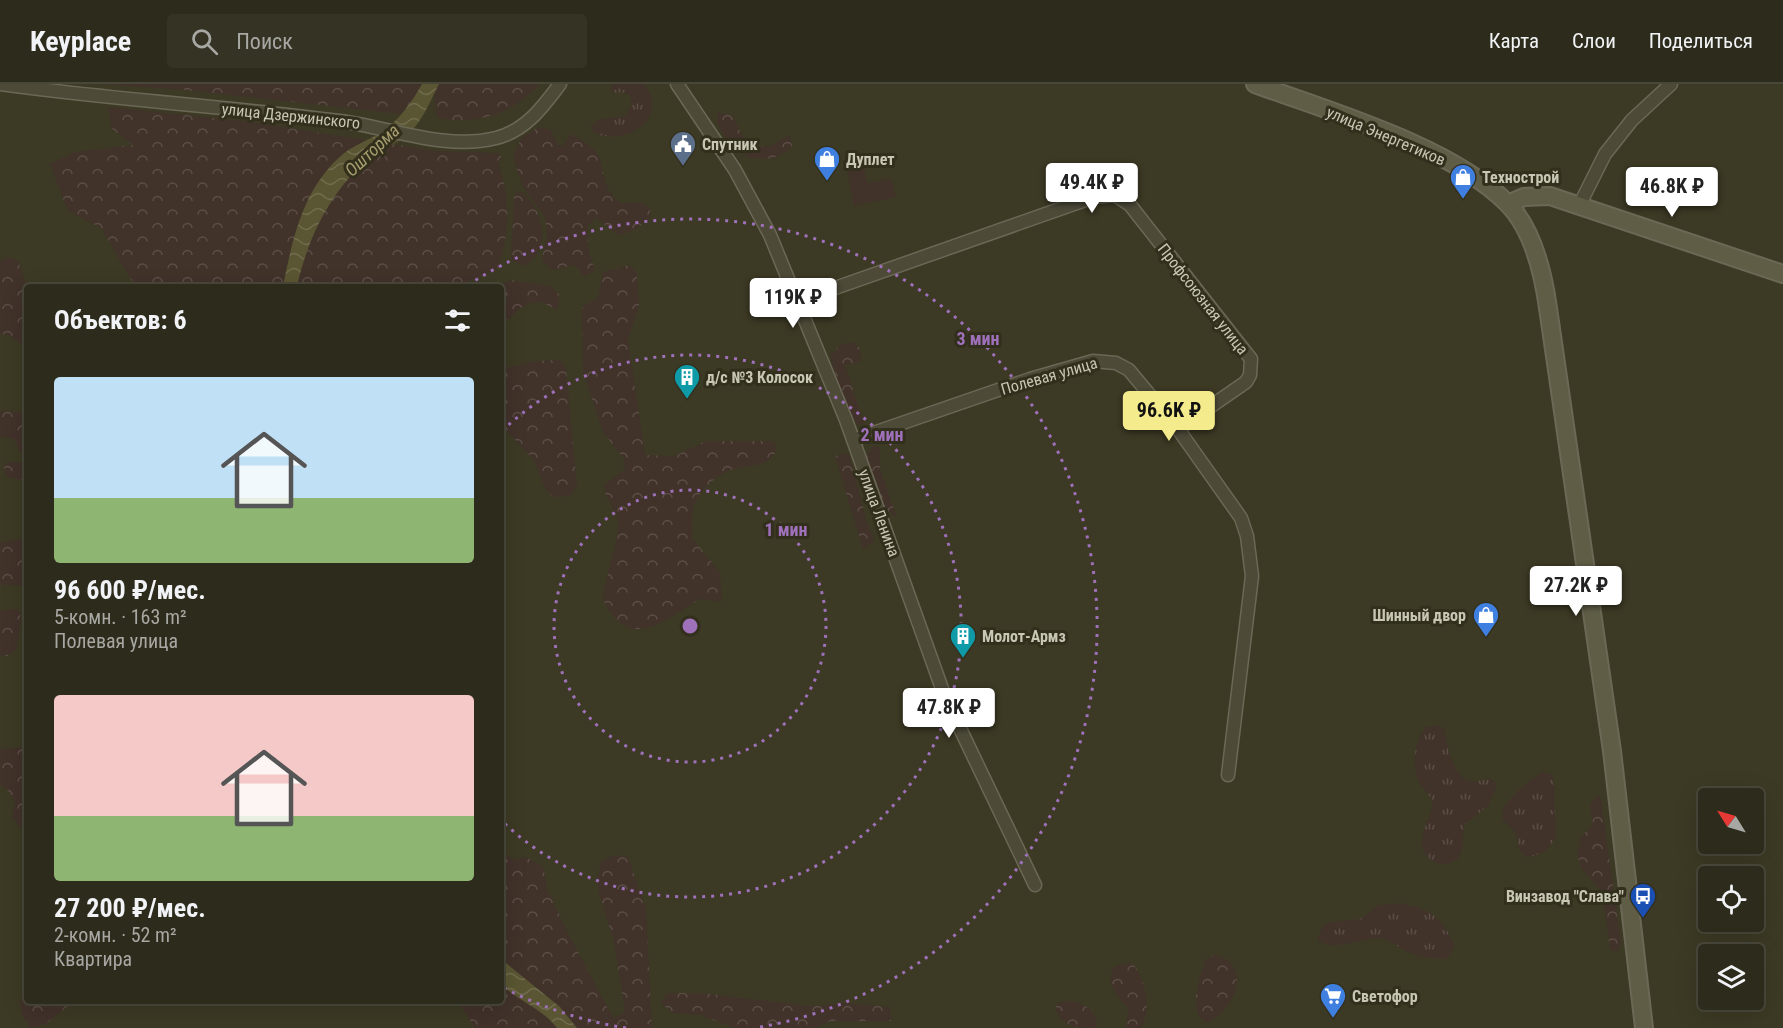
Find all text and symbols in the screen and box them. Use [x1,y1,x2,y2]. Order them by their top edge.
search box [167,14,587,68]
text: Keyplace [30,25,131,58]
icon: search [188,25,221,58]
text: Поиск [236,29,293,54]
text: Карта [1489,29,1539,53]
text: Слои [1572,29,1616,53]
text: Поделиться [1649,29,1753,53]
street label: улица Дзержинского [221,99,361,133]
street label: улица Энергетиков [1324,102,1448,170]
water label: Ошторма [340,120,404,180]
public building icon: Спутник [668,129,698,167]
place label: Спутник [702,135,758,154]
shop icon: Дуплет [812,144,842,182]
place label: Дуплет [846,150,894,169]
shop icon: Технострой [1448,162,1478,200]
pin: 49.4K ₽ [1037,163,1147,214]
pin: 46.8K ₽ [1617,167,1727,218]
place label: Технострой [1482,168,1559,187]
text: 49.4K ₽ [1060,170,1124,194]
text: 46.8K ₽ [1640,174,1704,198]
street label: Профсоюзная улица [1154,240,1252,358]
pin: 119K ₽ [744,278,842,329]
text: 119K ₽ [764,285,822,309]
icon: filters [441,304,474,337]
text: Объектов: 6 [54,305,187,335]
text: 3 мин [956,328,1000,349]
street label: Полевая улица [999,353,1099,399]
building icon: д/с №3 Колосок [672,362,702,400]
place label: д/с №3 Колосок [706,368,813,387]
pin: 96.6K ₽ [1114,391,1224,442]
text: 96.6K ₽ [1137,398,1201,422]
icon: home [210,416,318,524]
text: 2 мин [860,424,904,445]
street label: улица Ленина [854,467,904,559]
text: 1 мин [764,519,808,540]
pin: 27.2K ₽ [1521,566,1631,617]
text: 27.2K ₽ [1544,573,1608,597]
text: 96 600 ₽/мес. [54,575,206,605]
shop icon: Шинный двор [1471,600,1501,638]
text: 5-комн. · 163 m² [54,605,187,629]
place label: Шинный двор [1372,606,1466,625]
centre of rings [680,616,700,636]
building icon: Молот-Армз [948,621,978,659]
place label: Молот-Армз [982,627,1066,646]
text: Полевая улица [54,629,178,653]
pin: 47.8K ₽ [894,688,1004,739]
text: 47.8K ₽ [917,695,981,719]
icon: home [210,734,318,842]
north arrow [1698,788,1764,854]
map controls [1698,788,1764,1010]
button: locate [1698,866,1764,932]
bus stop icon: Винзавод "Слава" [1628,881,1658,919]
place label: Винзавод "Слава" [1506,887,1624,906]
text: 27 200 ₽/мес. [54,893,206,923]
text: 2-комн. · 52 m² [54,923,177,947]
button: layers [1698,944,1764,1010]
text: Квартира [54,947,132,971]
supermarket icon: Светофор [1318,981,1348,1019]
place label: Светофор [1352,987,1418,1006]

